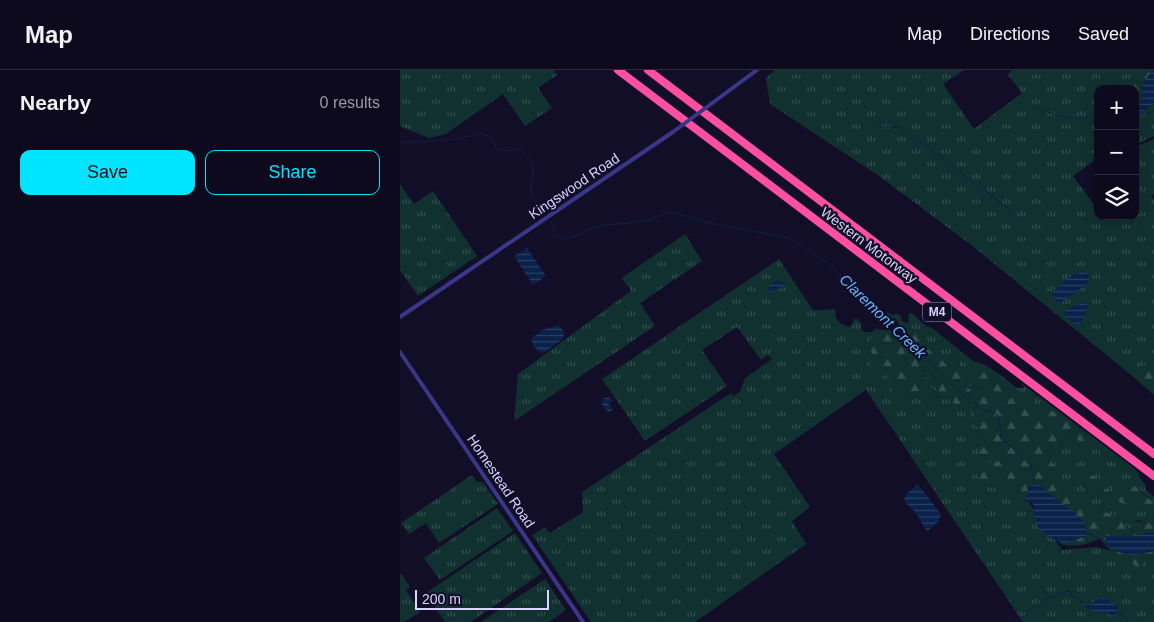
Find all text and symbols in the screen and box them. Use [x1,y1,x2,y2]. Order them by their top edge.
text: Map [25,21,73,48]
text: Map [907,24,942,44]
text: Directions [970,24,1050,44]
text: Saved [1078,24,1129,44]
map controls [1094,85,1139,220]
button: + [1094,85,1139,130]
text: Nearby [20,91,91,114]
text: 0 results [320,94,380,111]
button: − [1094,130,1139,175]
button: Save [20,150,195,195]
button: Share [205,150,380,195]
street label: Kingswood Road [526,150,622,222]
button: layers [1094,175,1139,220]
street label: Western Motorway [818,204,920,286]
water label: Claremont Creek [836,271,931,363]
road number: M4 [923,302,951,322]
street label: Homestead Road [464,431,538,531]
scale bar [415,587,549,610]
text: 200 m [422,591,461,607]

